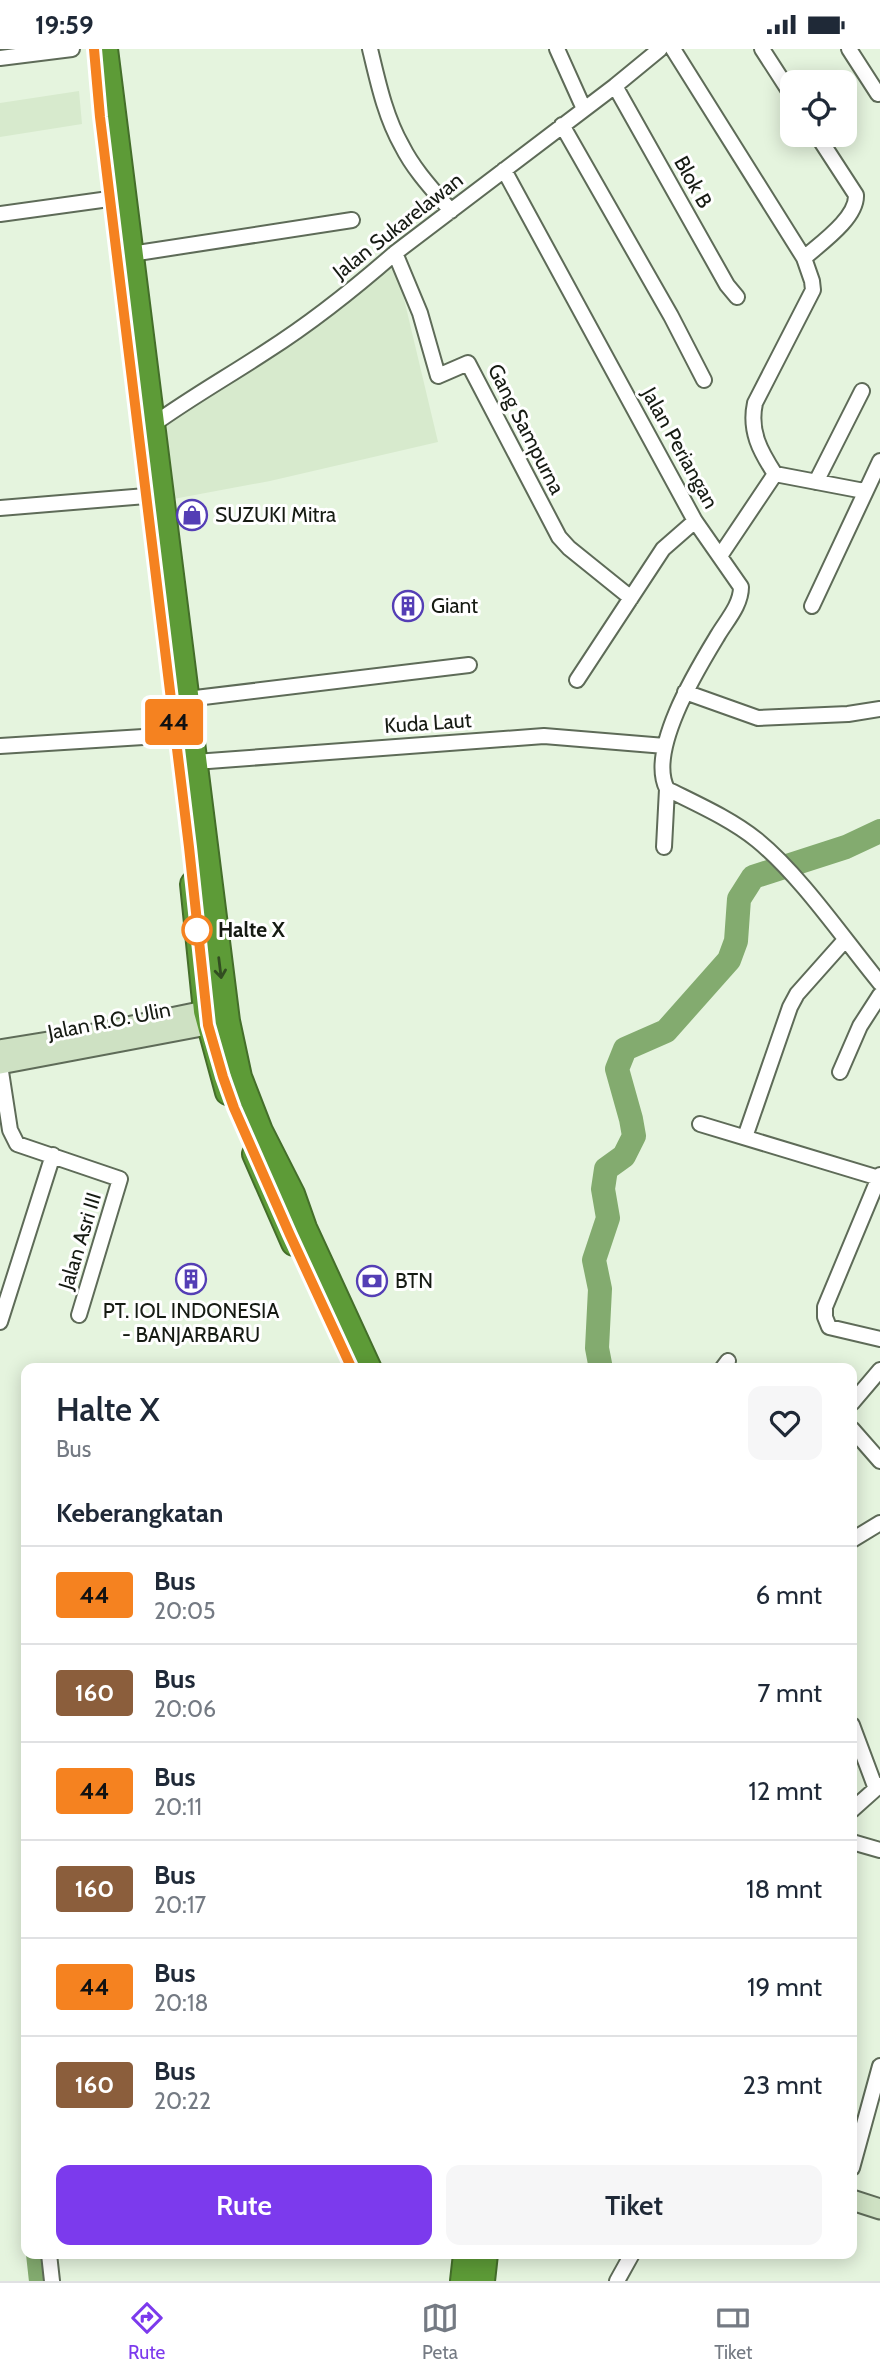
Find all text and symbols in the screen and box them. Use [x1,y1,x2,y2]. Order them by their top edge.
text: 19:59 [35,9,94,41]
map controls [780,70,857,147]
button: locate [780,70,857,147]
street label: Blok B [669,151,718,212]
street label: Jalan Sukarelawan [327,167,468,285]
street label: Gang Sampurna [483,359,570,498]
street label: Jalan Periangan [636,382,724,513]
shop icon: SUZUKI Mitra [175,498,209,532]
place label: SUZUKI Mitra [215,502,336,527]
building icon: Giant [391,589,425,623]
place label: Giant [431,593,478,618]
line badge: 44 [142,699,206,745]
text: 44 [159,707,189,736]
street label: Kuda Laut [383,707,472,738]
marker: Halte X [182,915,212,945]
place label: Halte X [218,917,286,942]
one-way arrow [213,956,226,978]
street label: Jalan R.O. Ulin [44,996,172,1045]
street label: Jalan Asri III [53,1189,106,1293]
building icon: PT. IOL INDONESIA - BANJARBARU [174,1262,208,1296]
bank icon: BTN [355,1264,389,1298]
place label: BTN [395,1268,433,1293]
place label: PT. IOL INDONESIA - BANJARBARU [103,1298,279,1347]
button: heart [748,1386,822,1460]
text: Halte X [56,1389,160,1429]
text: Bus [56,1435,91,1463]
text: Keberangkatan [56,1497,223,1529]
text: Bus [154,1565,195,1597]
text: 6 mnt [755,1579,822,1611]
text: 44 [80,1580,109,1609]
text: 20:05 [154,1597,215,1625]
text: Bus [154,1663,195,1695]
text: 7 mnt [757,1677,822,1709]
text: 160 [75,1678,114,1707]
text: 20:06 [154,1695,216,1723]
text: Bus [154,1761,195,1793]
text: 12 mnt [748,1775,822,1807]
text: 44 [80,1776,109,1805]
text: 20:11 [154,1793,202,1821]
text: Bus [154,1859,195,1891]
text: 18 mnt [746,1873,822,1905]
text: 160 [75,1874,114,1903]
text: 20:17 [154,1891,206,1919]
text: Bus [154,1957,195,1989]
text: 19 mnt [747,1971,822,2003]
text: 44 [80,1972,109,2001]
text: 20:18 [154,1989,208,2017]
text: Bus [154,2055,195,2087]
text: 23 mnt [743,2069,822,2101]
text: 160 [75,2070,114,2099]
text: 20:22 [154,2087,211,2115]
button: Rute [56,2165,432,2245]
button: Tiket [446,2165,822,2245]
tab: Rute [128,2299,166,2364]
tab: Peta [421,2299,459,2364]
tab: Tiket [714,2299,752,2364]

